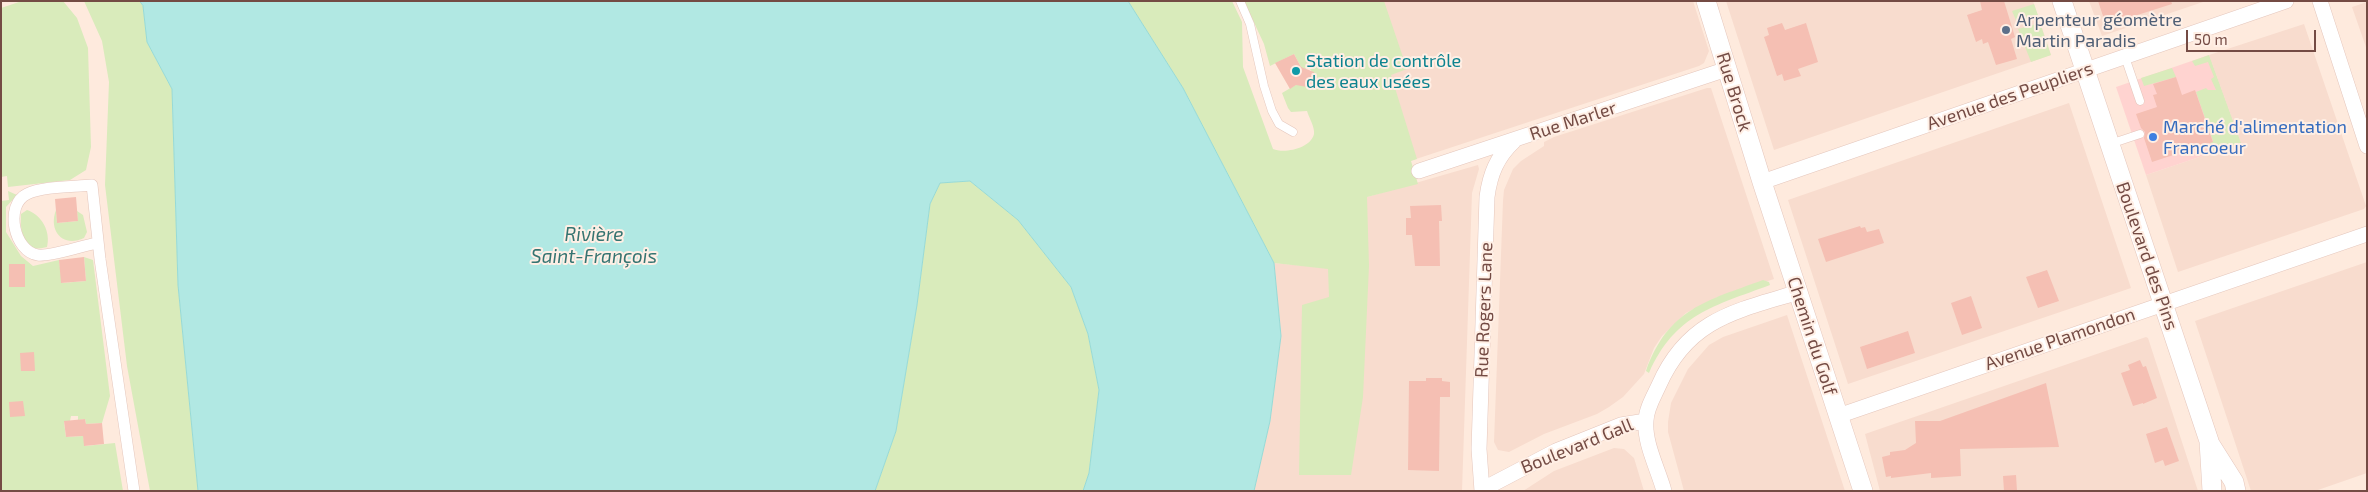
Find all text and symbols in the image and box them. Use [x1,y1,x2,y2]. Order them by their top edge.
place label: Arpenteur géomètre Martin Paradis [2016,9,2182,52]
scale bar [2188,20,2318,52]
marker: Arpenteur géomètre Martin Paradis [2000,24,2012,36]
text: 50 m [2194,30,2228,48]
place label: Station de contrôle des eaux usées [1306,50,1461,92]
street label: Rue Brock [1712,50,1756,134]
street label: Avenue des Peupliers [1924,57,2096,135]
marker: Station de contrôle des eaux usées [1290,65,1302,77]
street label: Rue Marler [1527,97,1619,145]
place label: Marché d'alimentation Francoeur [2163,116,2347,158]
marker: Marché d'alimentation Francoeur [2147,131,2159,143]
street label: Boulevard des Pins [2112,179,2182,333]
water label: Rivière Saint-François [531,224,657,268]
street label: Rue Rogers Lane [1471,242,1497,378]
street label: Chemin du Golf [1783,274,1841,398]
street label: Avenue Plamondon [1982,303,2138,375]
street label: Boulevard Gall [1518,414,1636,478]

